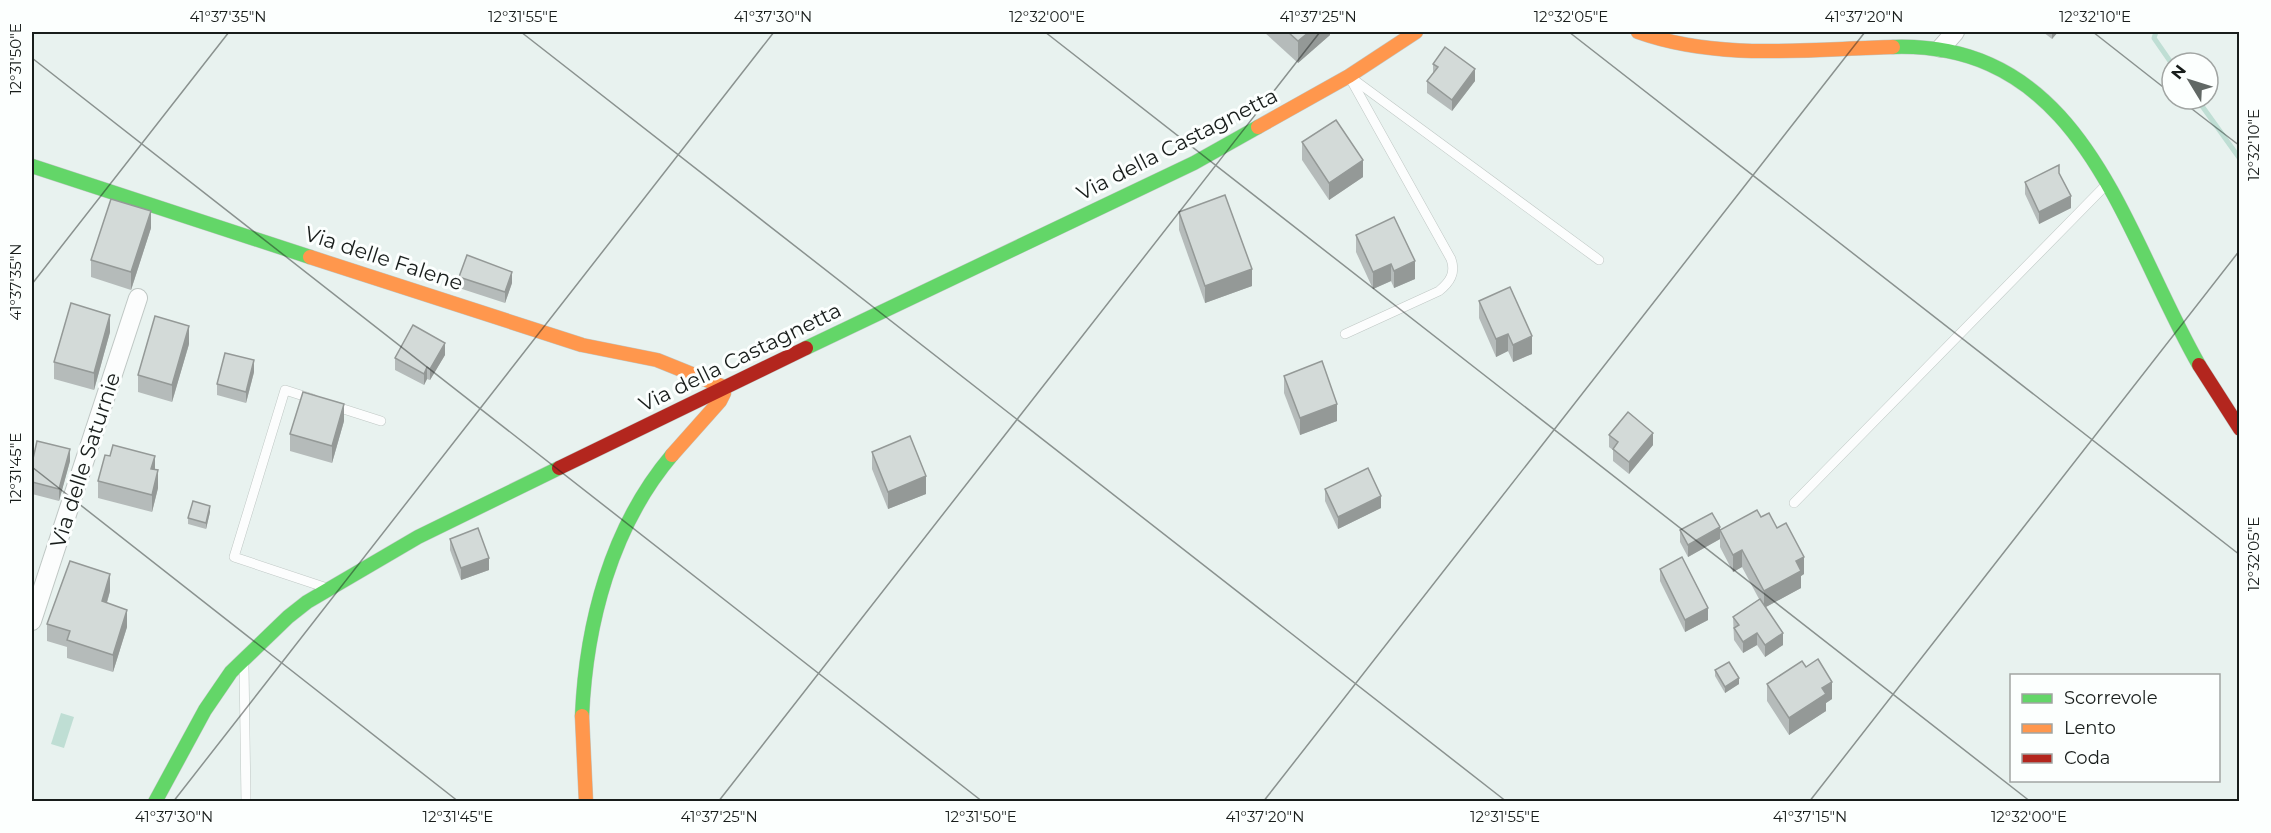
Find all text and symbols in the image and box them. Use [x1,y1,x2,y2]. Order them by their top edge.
text: 41°37'35"N [190,7,266,26]
text: 12°31'55"E [488,7,558,26]
text: 41°37'30"N [734,7,812,26]
text: 12°32'00"E [1009,7,1085,26]
text: 41°37'25"N [1279,7,1357,26]
text: 12°32'05"E [1534,7,1608,26]
text: 41°37'20"N [1825,7,1903,26]
text: 12°32'10"E [2059,7,2131,26]
text: 12°31'50"E [6,23,25,95]
north arrow [2160,51,2220,111]
text: N [2167,61,2190,83]
street label: Via della Castagnetta [1073,83,1281,205]
text: 12°32'10"E [2244,109,2263,181]
street label: Via delle Falene [302,221,466,295]
text: 41°37'35"N [6,244,25,320]
street label: Via della Castagnetta [635,297,845,417]
street label: Via delle Saturnie [45,369,125,551]
text: 12°31'45"E [6,433,25,503]
text: 12°32'05"E [2244,517,2263,591]
legend [2010,674,2220,782]
text: Scorrevole [2064,687,2158,709]
text: Lento [2064,717,2116,739]
text: Coda [2064,747,2110,769]
text: 41°37'30"N [135,807,213,826]
text: 12°31'45"E [423,807,493,826]
text: 41°37'25"N [680,807,758,826]
text: 12°31'50"E [945,807,1017,826]
text: 41°37'20"N [1226,807,1304,826]
text: 12°31'55"E [1470,807,1540,826]
text: 41°37'15"N [1773,807,1847,826]
text: 12°32'00"E [1991,807,2067,826]

